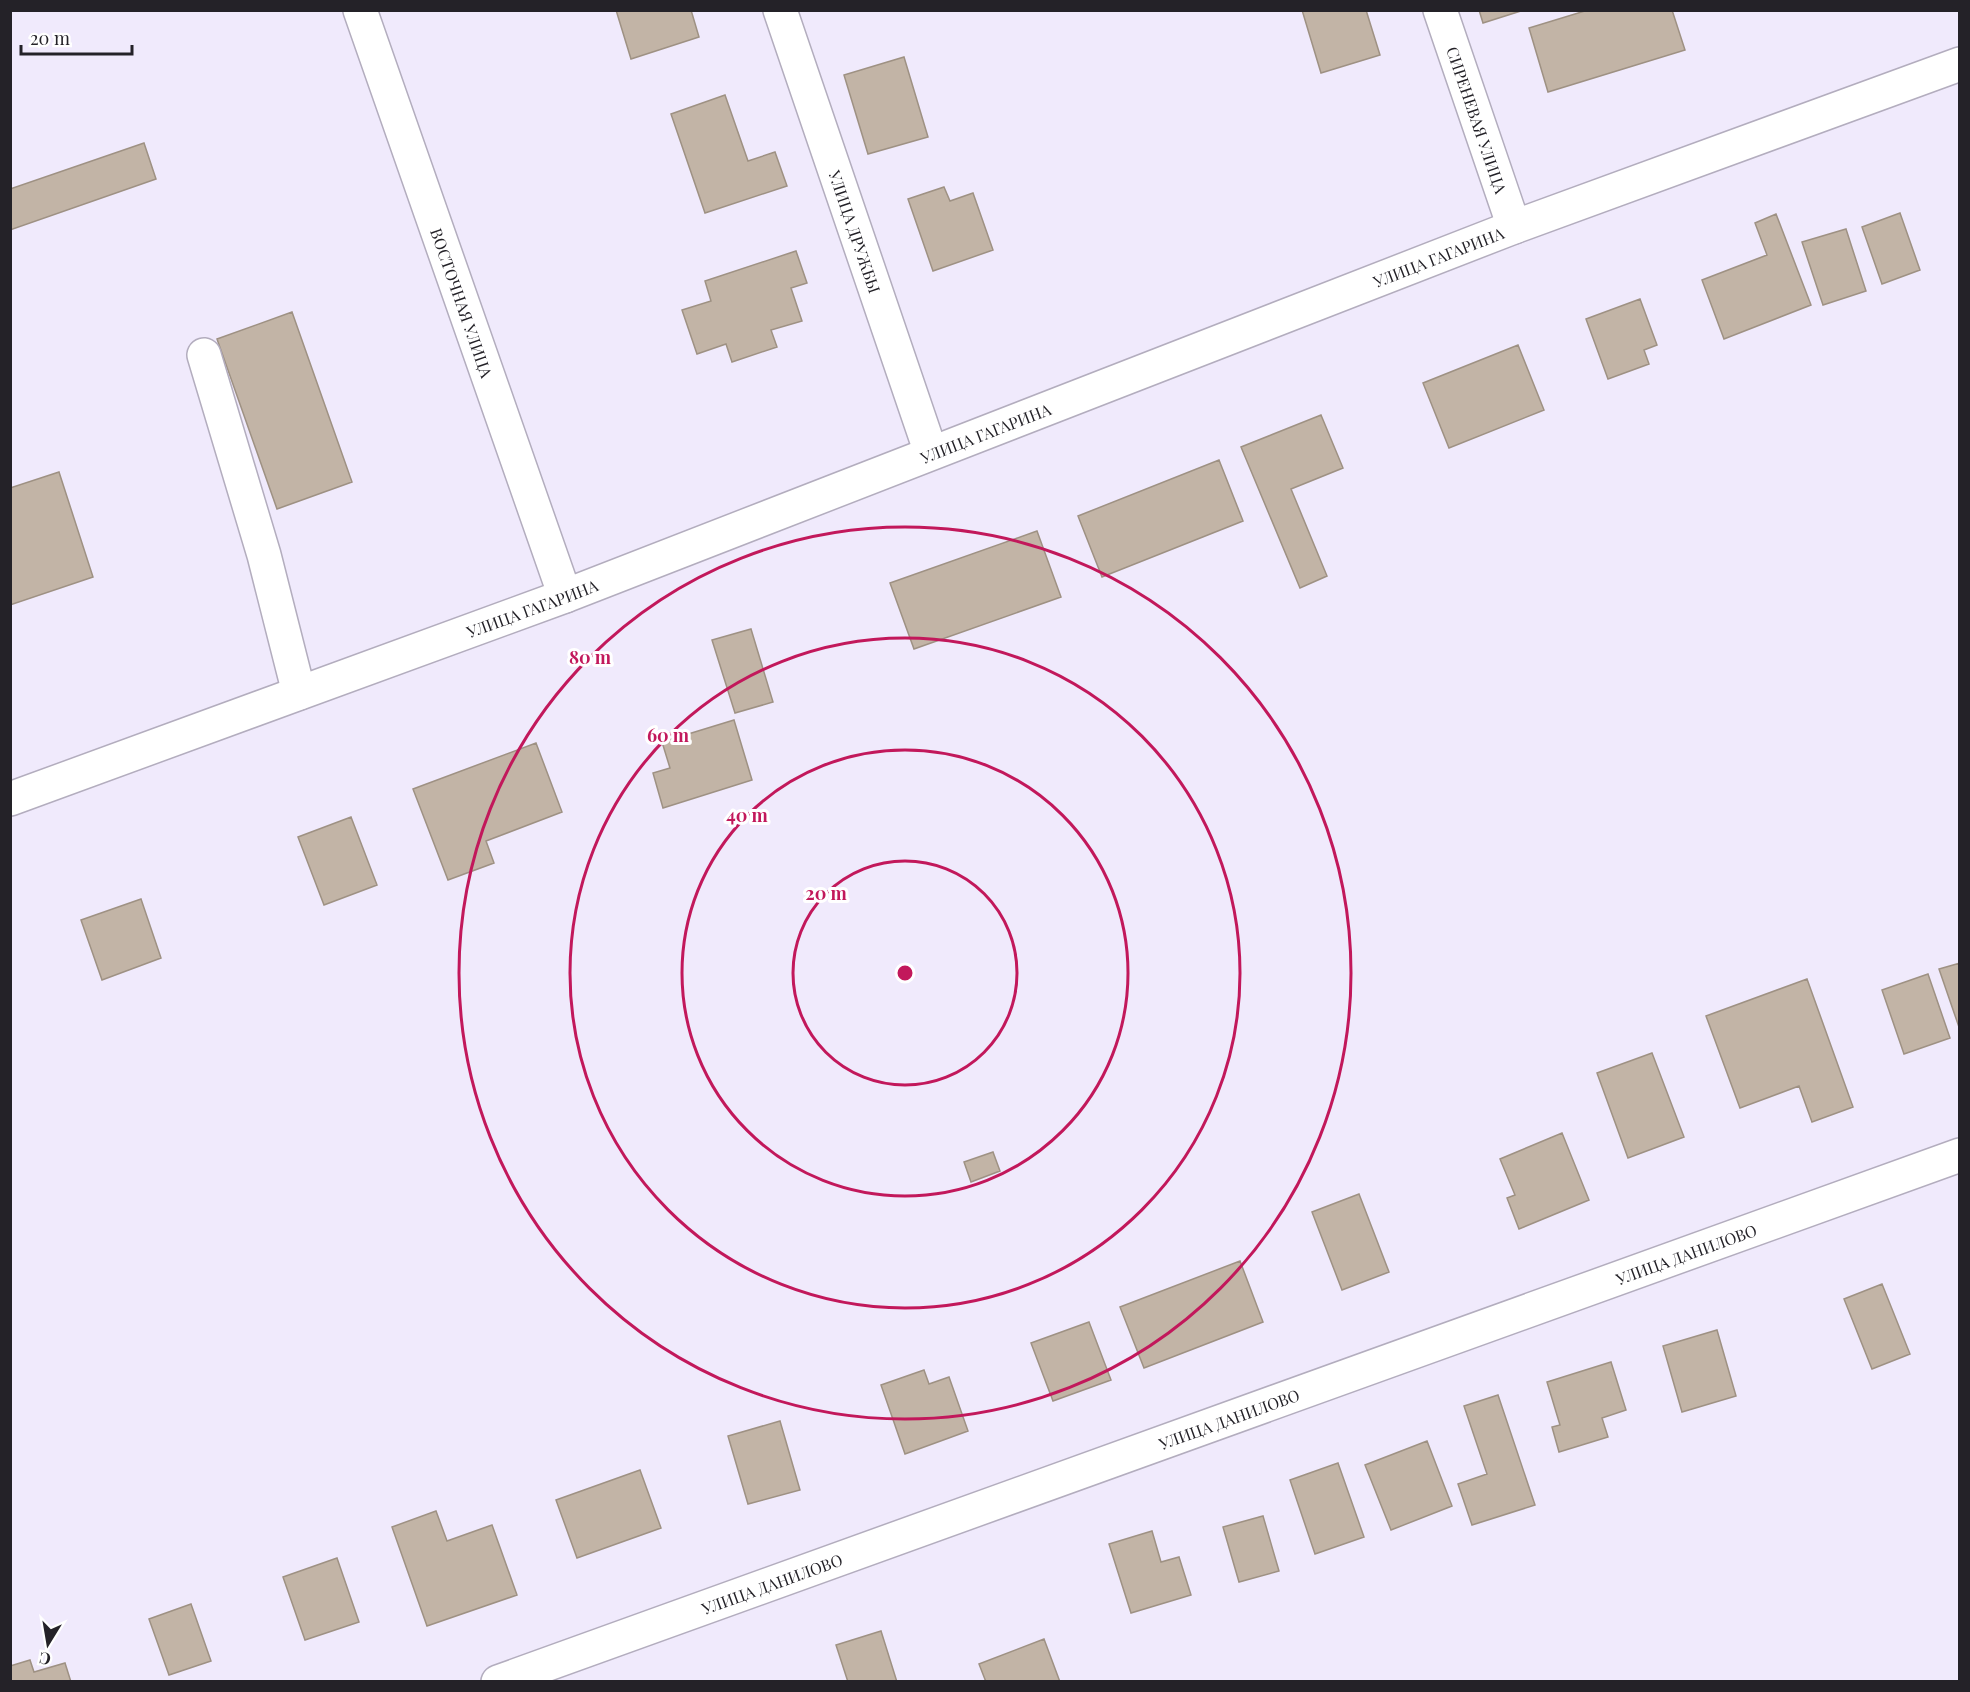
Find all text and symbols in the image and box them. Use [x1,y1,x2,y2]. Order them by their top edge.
scale bar [21,18,132,56]
text: 20 m [30,26,70,50]
street label: СИРЕНЕВАЯ УЛИЦА [1443,44,1513,197]
street label: УЛИЦА ДРУЖБЫ [825,166,886,296]
street label: УЛИЦА ГАГАРИНА [1369,221,1507,292]
street label: ВОСТОЧНАЯ УЛИЦА [427,225,498,381]
street label: УЛИЦА ГАГАРИНА [916,397,1055,468]
street label: УЛИЦА ГАГАРИНА [463,573,602,642]
text: 80 m [569,645,612,669]
text: 60 m [647,723,690,747]
text: 40 m [726,803,769,827]
text: 20 m [805,881,847,905]
centre of rings [895,963,915,983]
street label: УЛИЦА ДАНИЛОВО [1612,1219,1760,1289]
street label: УЛИЦА ДАНИЛОВО [1155,1383,1302,1454]
street label: УЛИЦА ДАНИЛОВО [698,1548,845,1619]
north arrow [18,1614,78,1674]
text: С [38,1648,53,1671]

